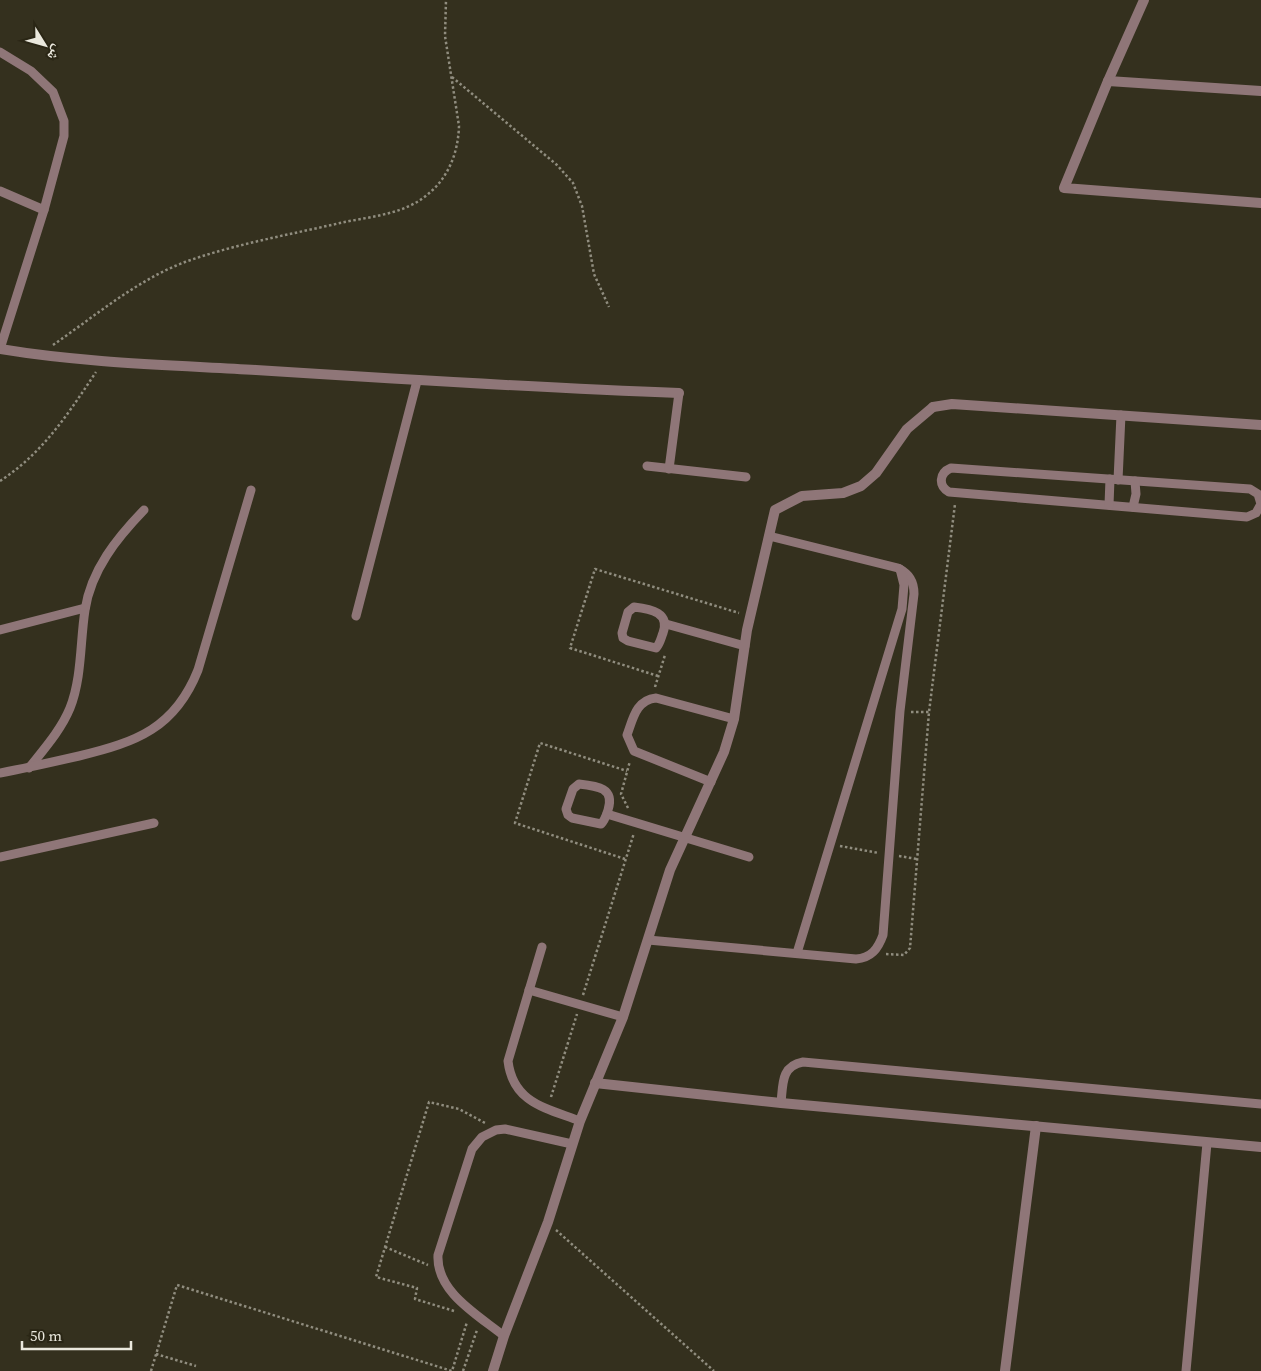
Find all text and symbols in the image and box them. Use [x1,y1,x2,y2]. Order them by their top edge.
north arrow [20,20,70,70]
text: ش [43,41,68,65]
scale bar [22,1318,131,1350]
text: 50 m [30,1325,62,1346]

